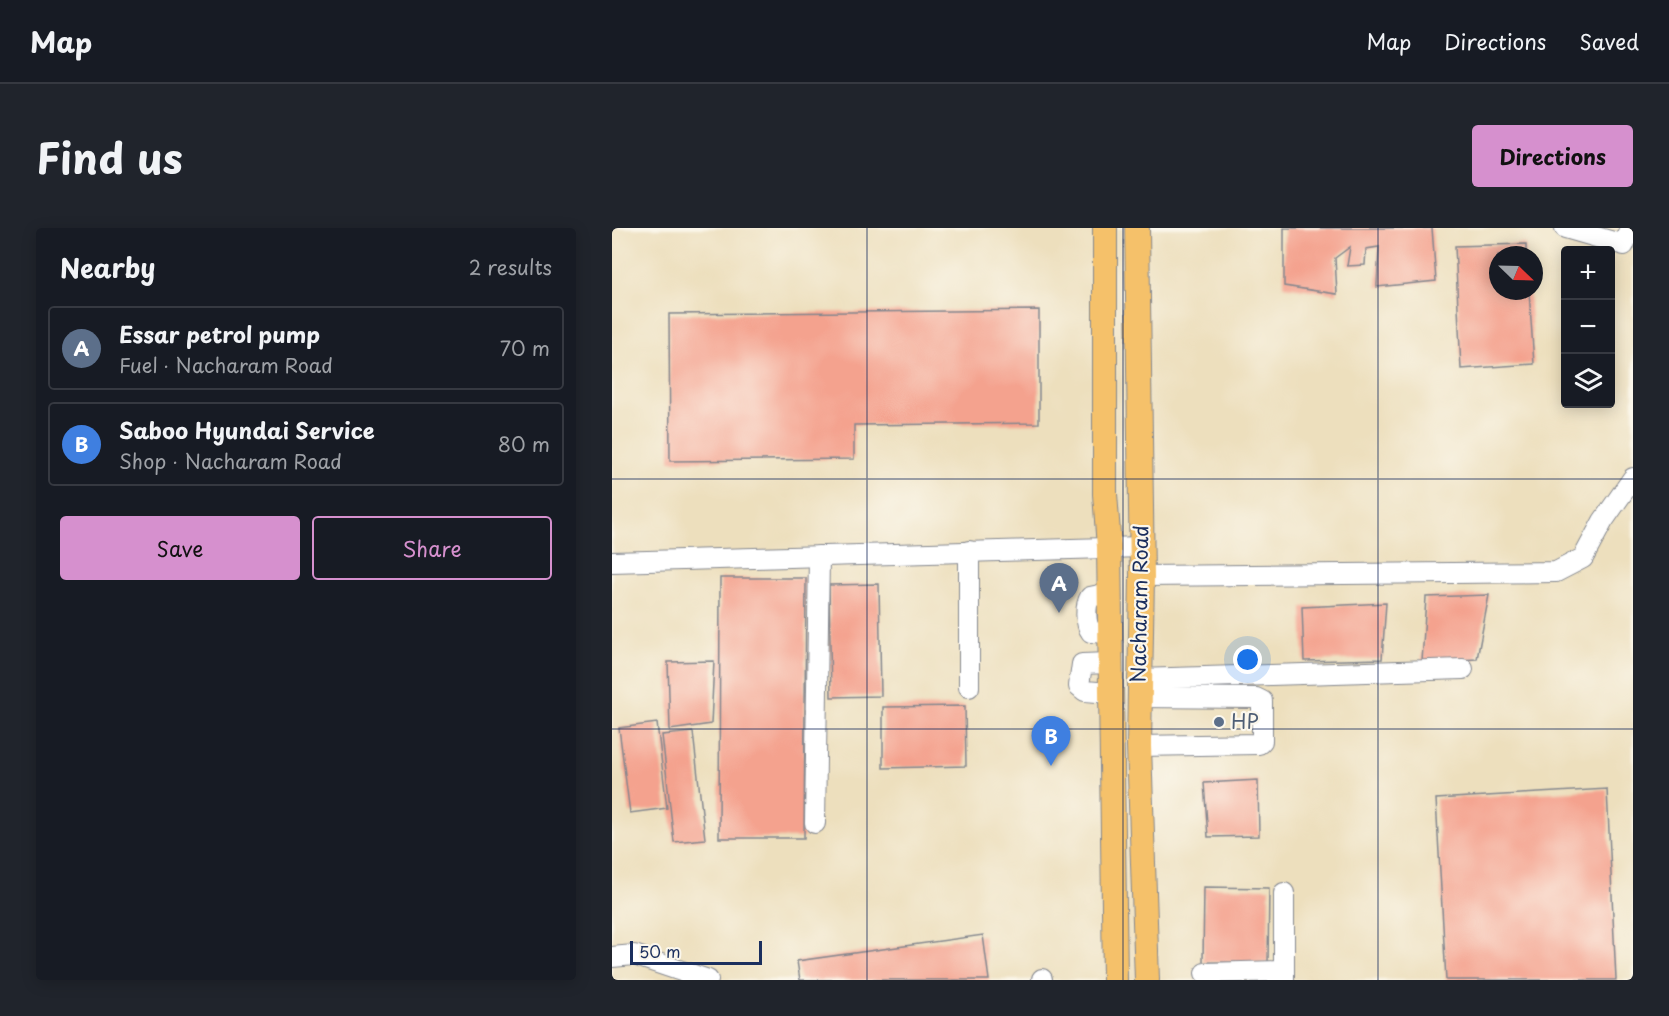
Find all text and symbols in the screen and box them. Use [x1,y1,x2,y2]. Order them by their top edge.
text: Map [30,20,92,63]
text: Map [1366,25,1411,57]
text: Directions [1444,25,1546,57]
text: Saved [1579,25,1639,57]
text: Find us [36,125,183,188]
button: Directions [1472,125,1633,187]
north arrow [1489,246,1543,300]
map controls [1561,246,1615,408]
button: + [1561,246,1615,300]
text: Nearby [60,248,155,287]
text: 2 results [469,252,552,282]
button: − [1561,300,1615,354]
text: Essar petrol pump [119,317,320,350]
text: A [74,333,89,363]
text: 70 m [500,333,550,363]
text: Fuel · Nacharam Road [119,350,333,380]
button: layers [1561,354,1615,408]
text: Saboo Hyundai Service [119,413,375,446]
text: B [75,429,88,459]
text: 80 m [498,429,550,459]
text: Shop · Nacharam Road [119,446,342,476]
button: Save [60,516,300,580]
button: Share [312,516,552,580]
street label: Nacharam Road [1123,525,1155,683]
pin: A [1040,564,1078,613]
your location [1233,645,1262,674]
place label: HP [1231,706,1259,736]
marker: HP [1212,715,1226,729]
pin: B [1032,716,1070,766]
scale bar [630,938,762,966]
text: 50 m [639,939,680,963]

